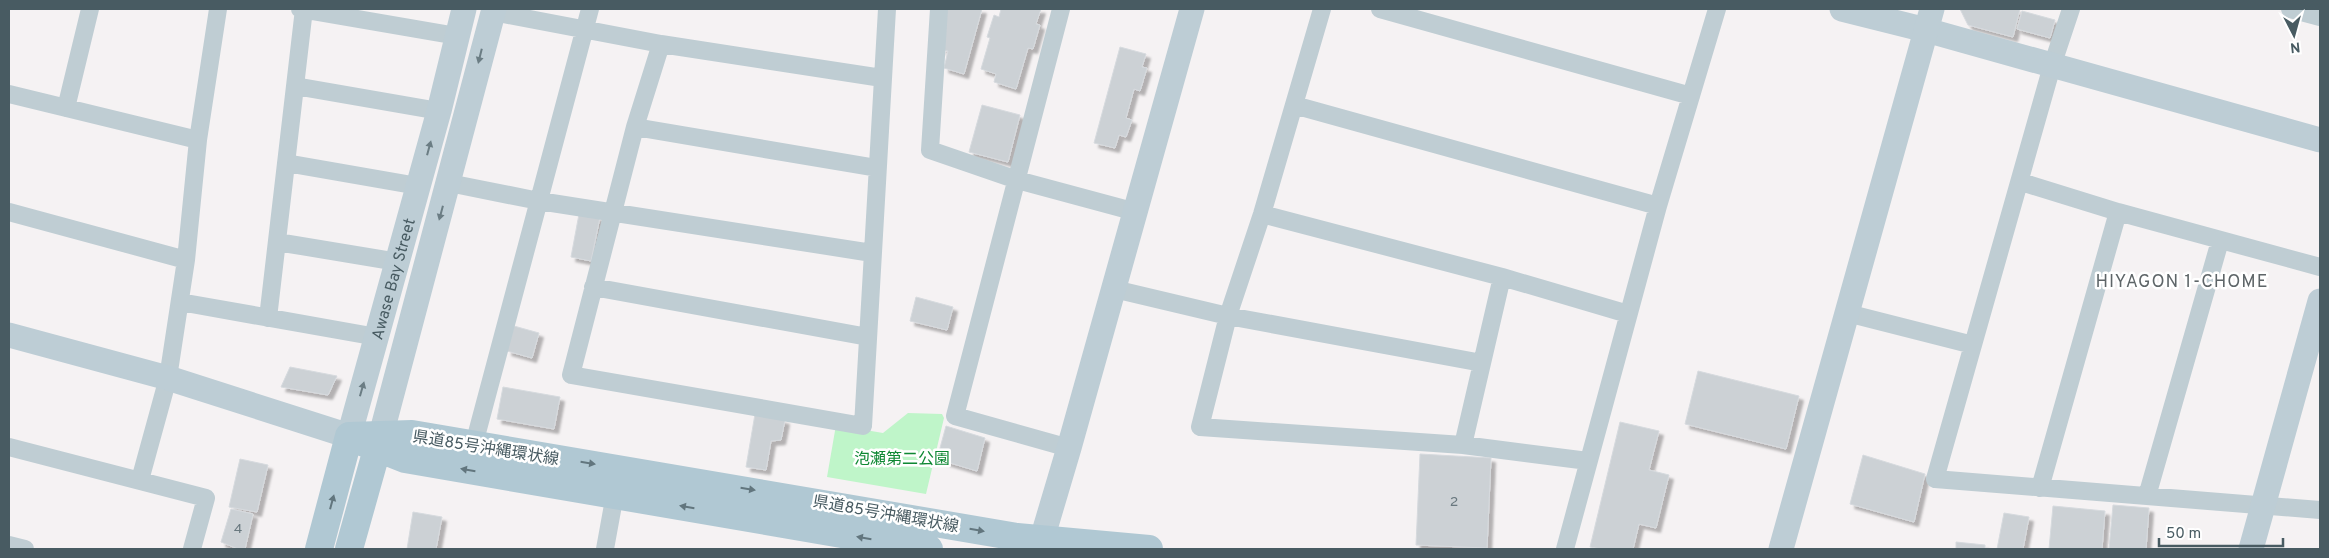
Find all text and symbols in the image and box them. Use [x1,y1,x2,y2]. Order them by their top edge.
north arrow [2269,10,2319,60]
text: N [2289,37,2301,55]
one-way arrow [476,48,484,63]
one-way arrow [425,141,433,156]
one-way arrow [436,206,444,221]
street label: Awase Bay Street [368,216,421,342]
district label: HIYAGON 1-CHOME [2096,271,2268,294]
one-way arrow [359,382,367,397]
street label: 県道85号沖縄環状線 [411,428,560,470]
park label: 泡瀬第二公園 [854,450,950,470]
one-way arrow [580,459,596,467]
one-way arrow [460,465,476,473]
one-way arrow [740,486,756,494]
street label: 県道85号沖縄環状線 [811,492,960,538]
house number: 2 [1450,494,1458,511]
one-way arrow [328,495,336,510]
one-way arrow [678,503,694,511]
scale bar [2159,516,2283,548]
house number: 4 [234,521,242,538]
text: 50 m [2166,525,2201,544]
one-way arrow [969,526,985,534]
one-way arrow [856,533,872,541]

